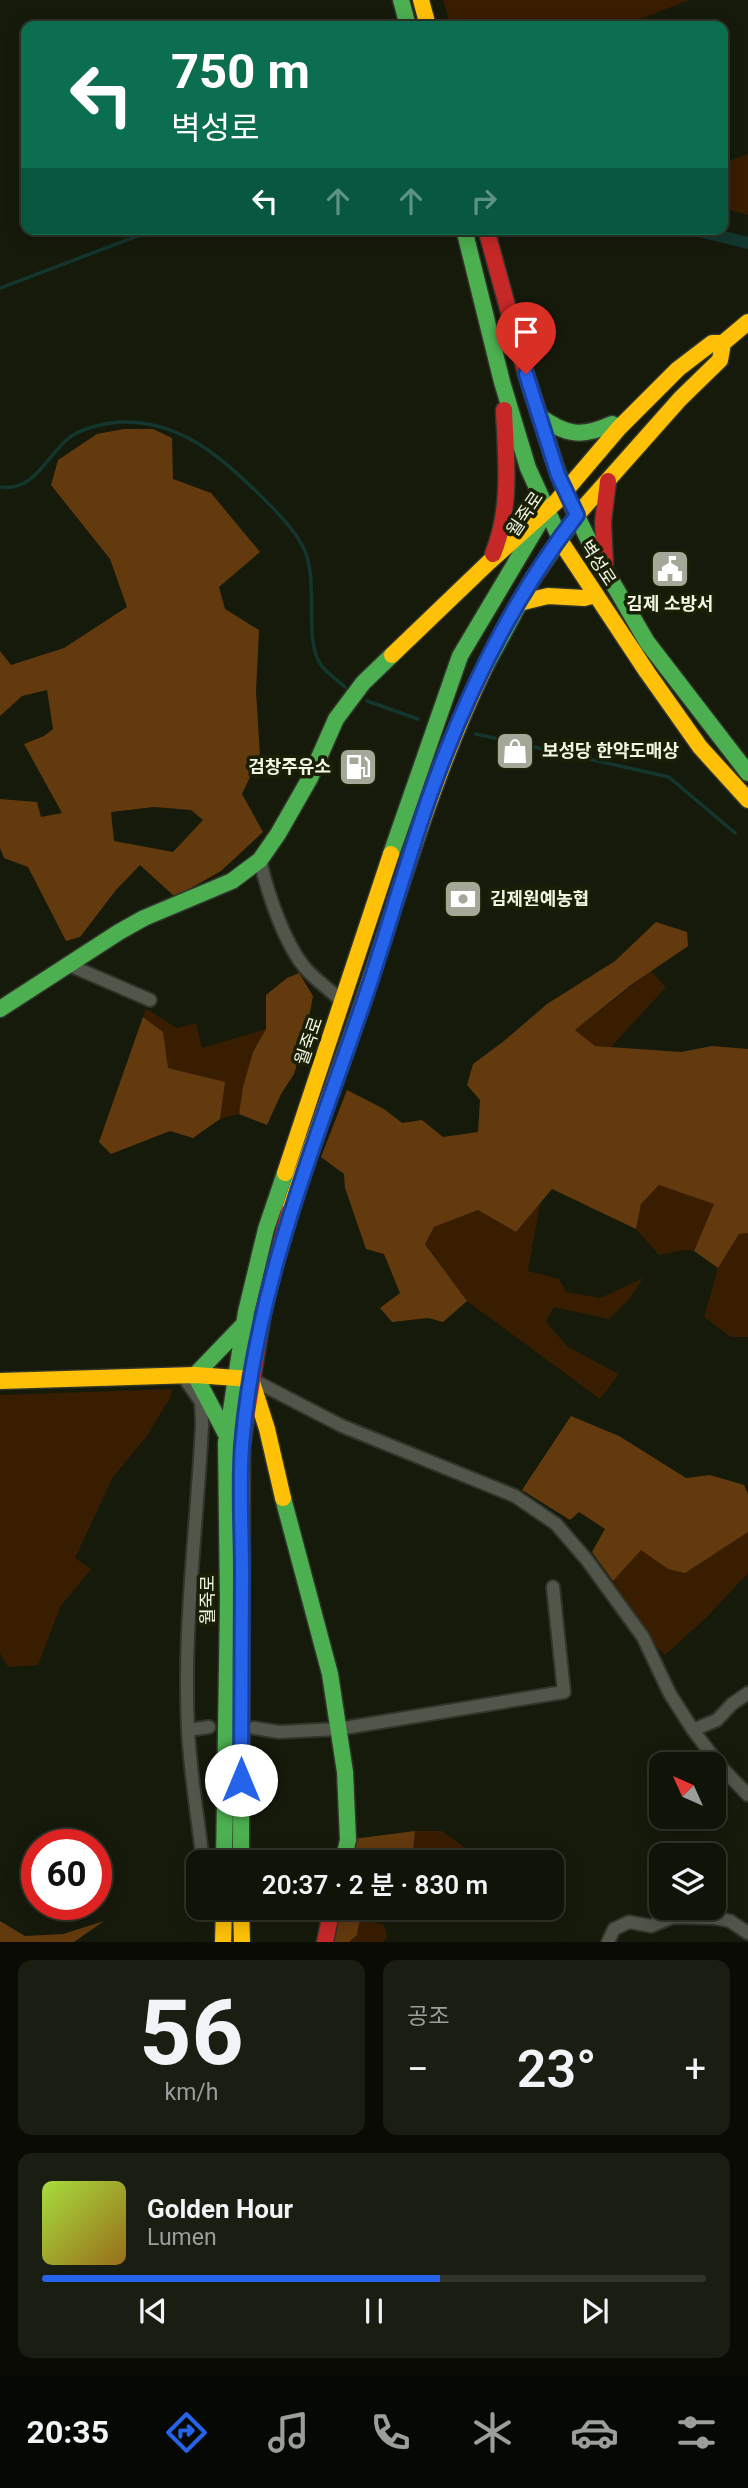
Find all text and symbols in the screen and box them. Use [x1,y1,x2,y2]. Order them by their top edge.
text: 750 m [171,43,310,100]
icon: left [56,49,147,140]
text: 벽성로 [171,109,259,147]
icon: left [246,182,284,220]
icon: ahead [319,182,357,220]
icon: ahead [392,182,430,220]
icon: right [465,182,503,220]
pin [496,302,556,374]
icon: arrive [507,313,545,351]
street label: 월죽로 [502,487,547,540]
street label: 벽성로 [576,536,621,589]
public building icon: 김제 소방서 [649,548,691,590]
place label: 김제 소방서 [626,593,714,614]
shop icon: 보성당 한약도매상 [494,730,536,772]
place label: 보성당 한약도매상 [542,740,679,761]
fuel station icon: 검창주유소 [337,746,379,788]
place label: 검창주유소 [248,756,331,777]
bank icon: 김제원예농협 [442,878,484,920]
place label: 김제원예농협 [490,888,589,909]
street label: 월죽로 [291,1014,327,1068]
street label: 월죽로 [197,1575,218,1625]
position arrow [204,1743,278,1817]
north arrow [649,1752,726,1829]
map controls [649,1752,726,1920]
speed limit sign: 60 [21,1829,112,1920]
button: layers [649,1843,726,1920]
text: 20:37 · 2 분 · 830 m [262,1870,488,1900]
text: 56 [139,1980,244,2086]
text: 공조 [407,2003,449,2030]
text: 23° [517,2039,596,2100]
text: − [407,2047,429,2091]
text: + [684,2047,706,2091]
text: km/h [165,2079,219,2106]
text: Golden Hour [147,2194,293,2224]
text: Lumen [147,2224,217,2251]
icon: previous [134,2292,172,2330]
icon: pause [355,2292,393,2330]
icon: next [576,2292,614,2330]
icon: directions [162,2408,211,2457]
icon: music [264,2408,313,2457]
icon: phone [366,2408,415,2457]
icon: climate [468,2408,517,2457]
icon: car [570,2408,619,2457]
icon: filters [672,2408,721,2457]
text: 20:35 [27,2413,109,2451]

